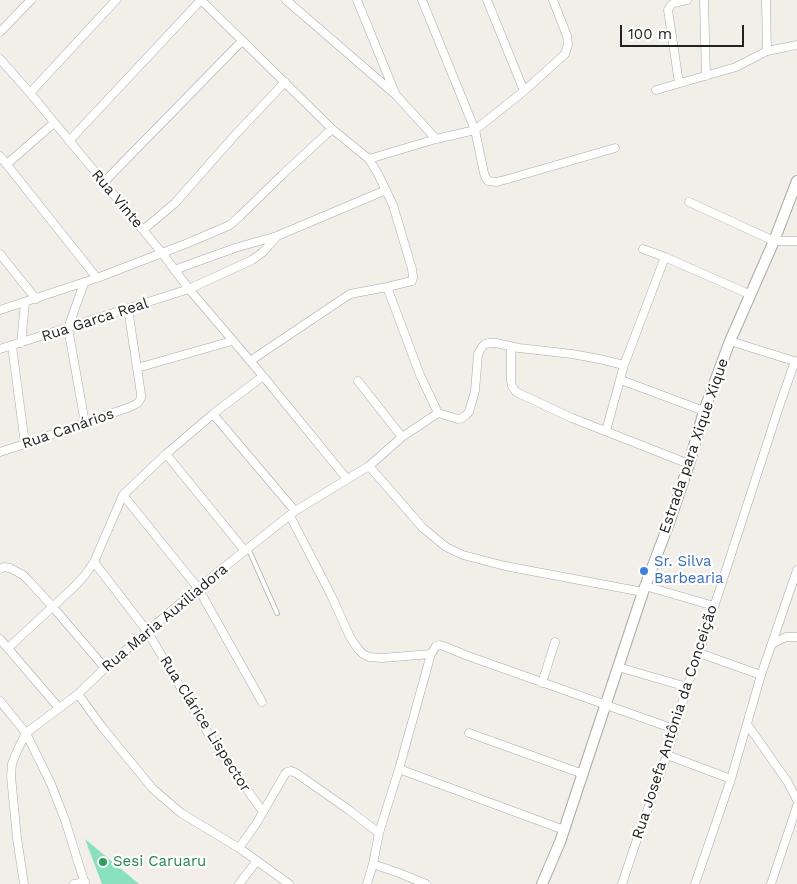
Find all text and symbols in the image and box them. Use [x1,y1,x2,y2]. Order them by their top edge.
scale bar [622,15,746,47]
text: 100 m [628,25,672,43]
street label: Rua Vinte [87,166,147,232]
street label: Rua Garca Real [39,294,151,346]
street label: Estrada para Xique Xique [655,356,733,536]
street label: Rua Canários [20,405,116,453]
place label: Sr. Silva Barbearia [654,553,724,588]
street label: Rua Maria Auxiliadora [99,560,231,676]
marker: Sr. Silva Barbearia [638,565,650,577]
street label: Rua Josefa Antônia da Conceição [629,603,721,841]
street label: Rua Clárice Lispector [156,653,254,795]
place label: Sesi Caruaru [113,853,206,871]
marker: Sesi Caruaru [97,856,109,868]

